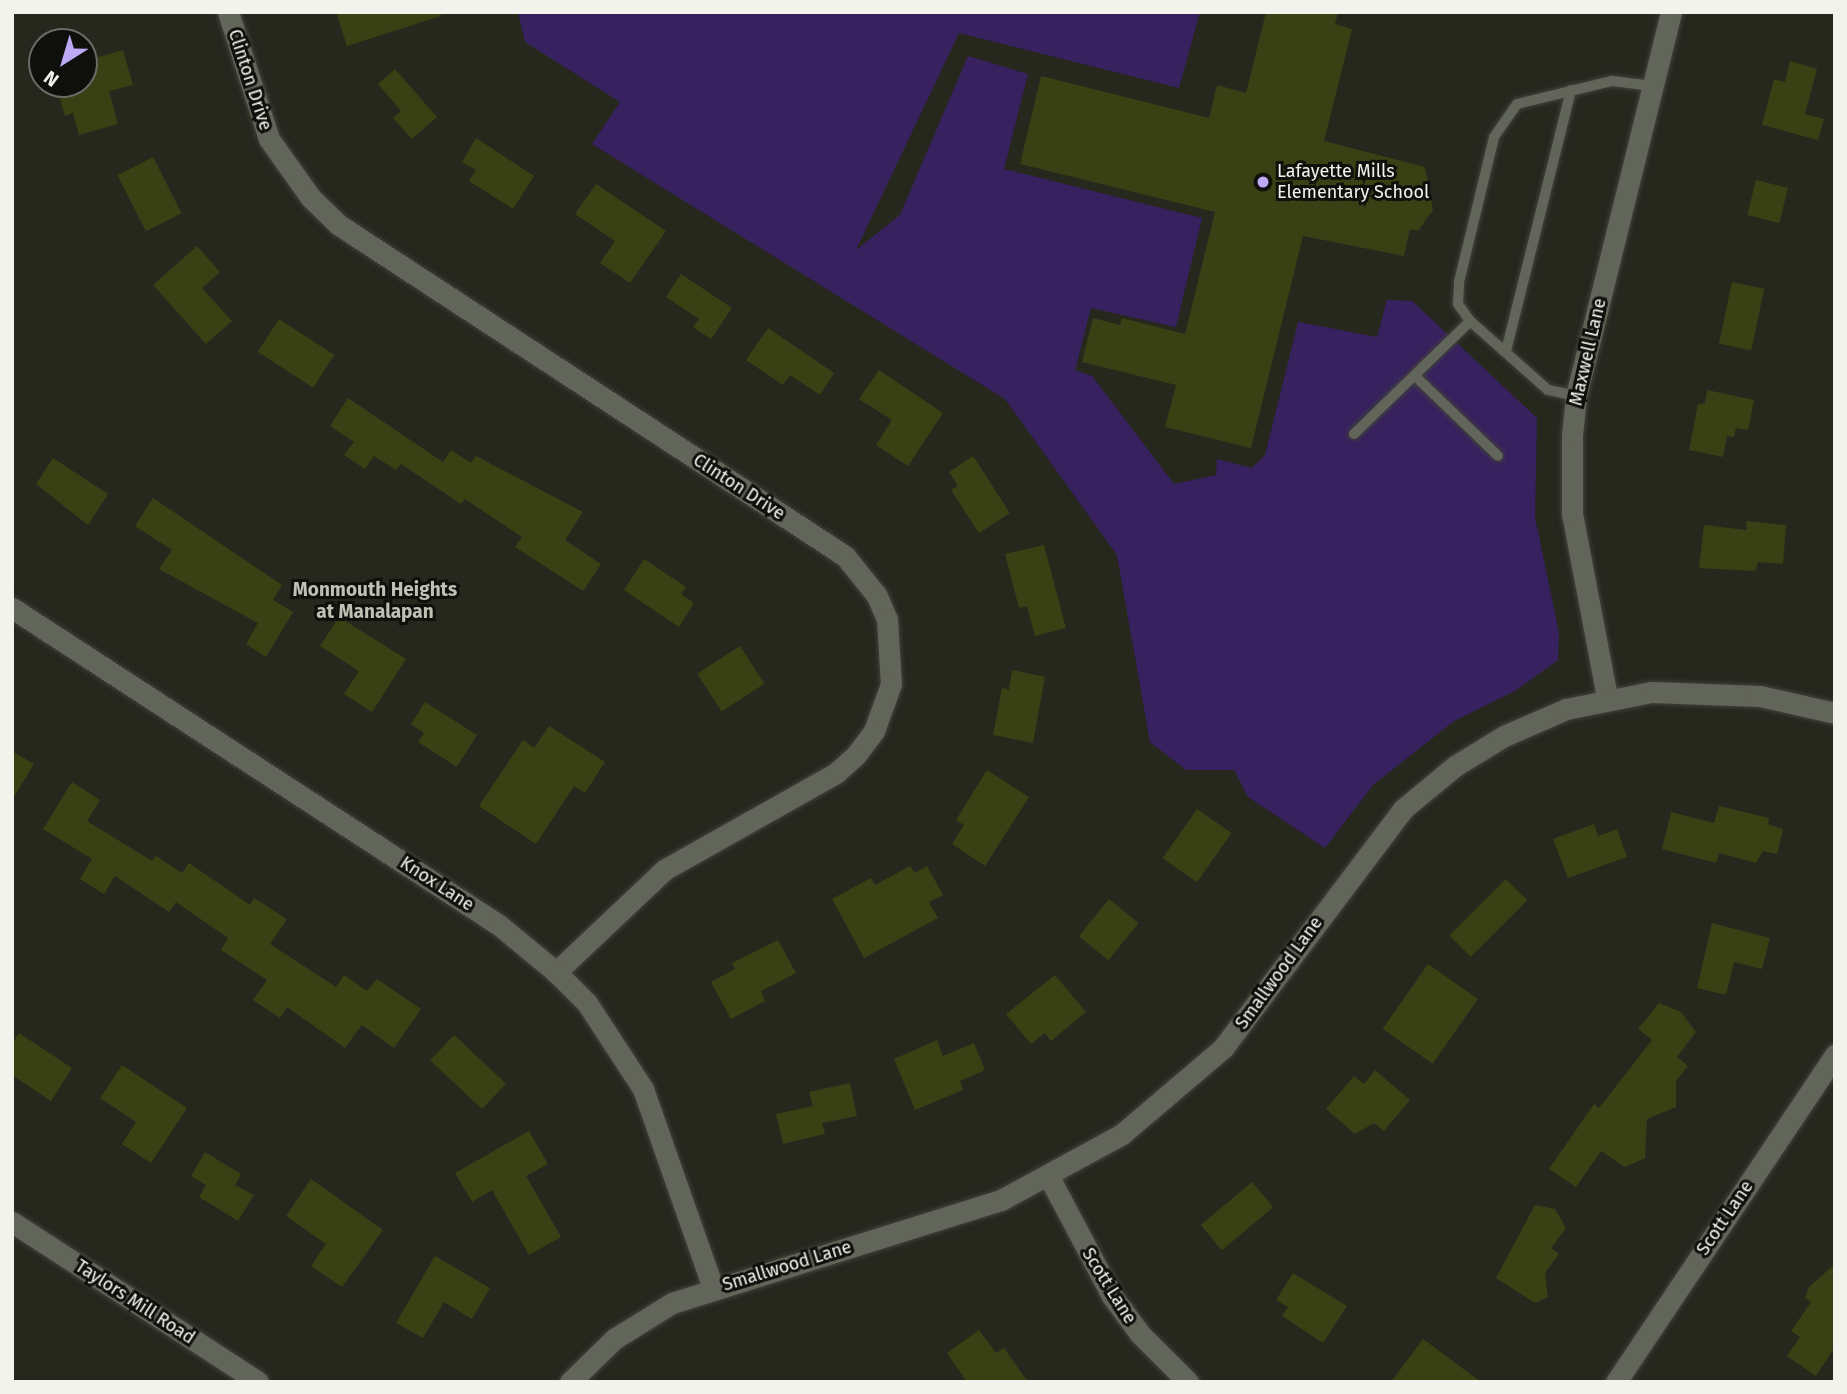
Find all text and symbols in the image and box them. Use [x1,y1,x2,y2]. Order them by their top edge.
street label: Clinton Drive [223,27,277,133]
north arrow [28,28,98,98]
text: N [39,66,63,92]
place label: Lafayette Mills Elementary School [1277,161,1429,204]
marker: Lafayette Mills Elementary School [1255,174,1271,190]
street label: Maxwell Lane [1565,296,1611,408]
street label: Clinton Drive [689,449,789,525]
district label: Monmouth Heights at Manalapan [293,579,457,623]
street label: Knox Lane [396,852,478,916]
street label: Smallwood Lane [1231,913,1327,1033]
street label: Scott Lane [1692,1177,1758,1259]
street label: Smallwood Lane [720,1236,854,1296]
street label: Scott Lane [1077,1244,1141,1328]
street label: Taylors Mill Road [71,1255,199,1349]

